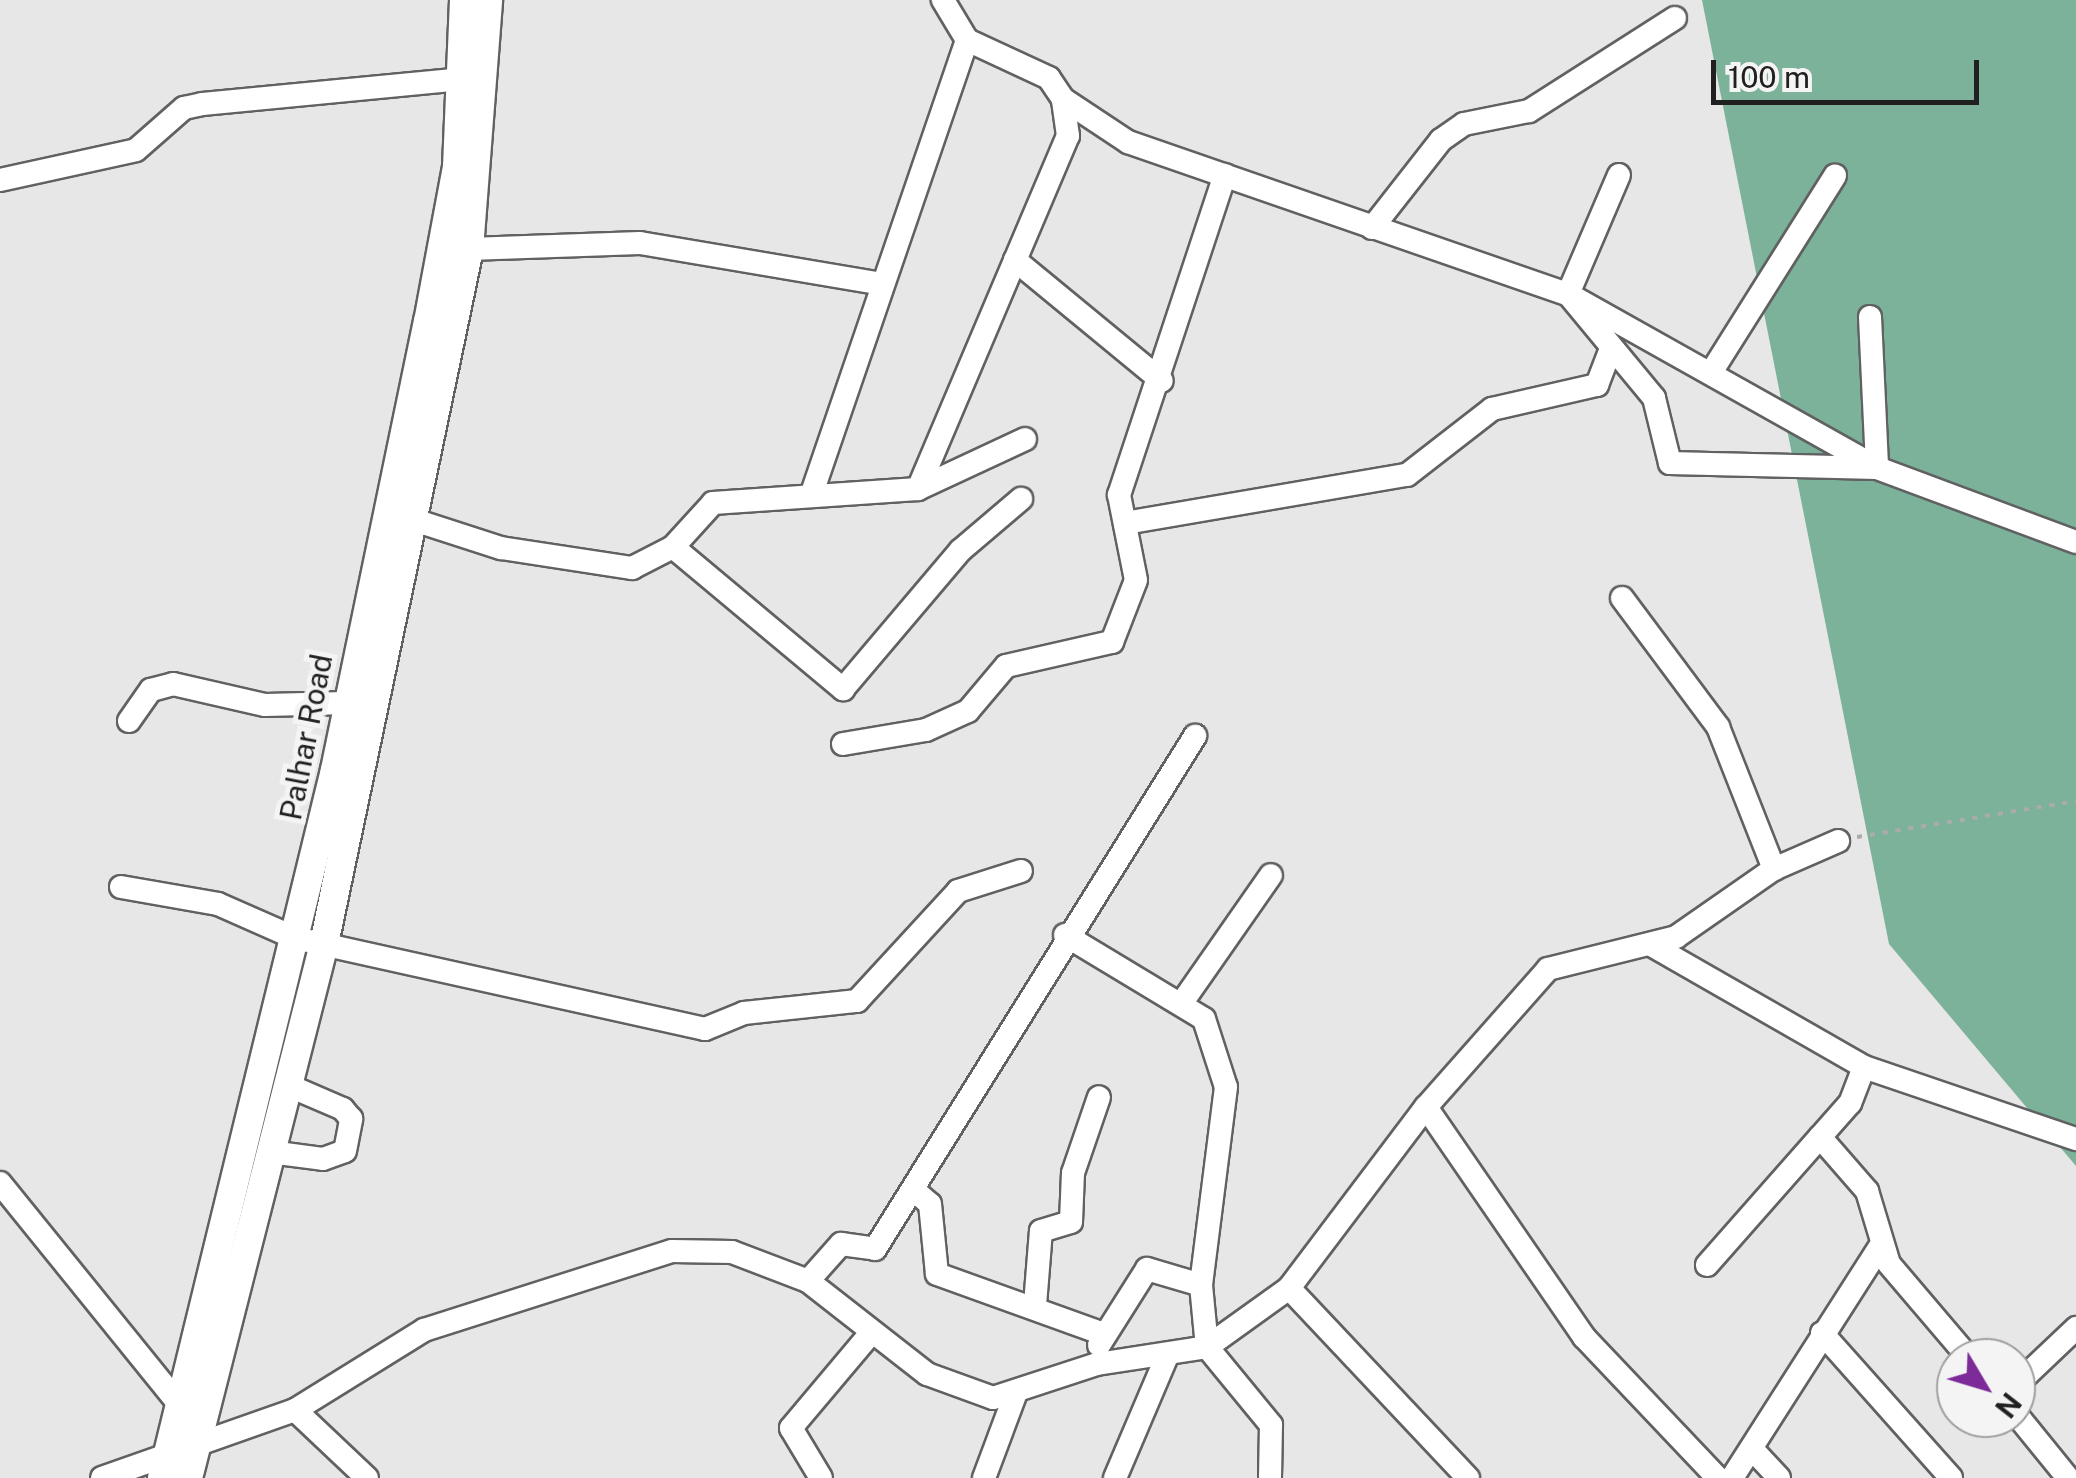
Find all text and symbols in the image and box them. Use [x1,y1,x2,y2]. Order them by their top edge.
scale bar [1716,40,1984,102]
text: 100 m [1728,59,1810,95]
street label: Palhar Road [272,651,340,823]
north arrow [1936,1338,2036,1438]
text: N [1989,1387,2028,1424]

